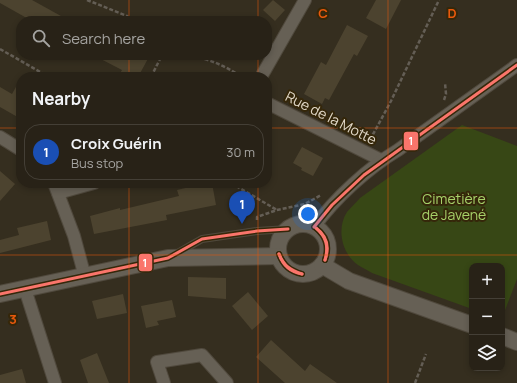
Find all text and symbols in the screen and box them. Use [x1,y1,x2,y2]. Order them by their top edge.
text: C [318,4,328,22]
text: D [447,4,457,22]
search box [16,16,272,60]
icon: search [30,27,52,49]
text: Search here [62,28,145,49]
street label: Rue de la Motte [282,86,380,149]
text: Nearby [32,87,90,110]
line badge: 1 [403,131,419,151]
text: Croix Guérin [71,133,162,154]
text: 1 [409,133,413,148]
text: 1 [43,143,49,161]
text: 30 m [226,143,255,161]
text: Bus stop [71,154,123,172]
park label: Cimetière de Javené [422,189,486,224]
pin: 1 [229,191,255,224]
your location [298,204,318,224]
line badge: 1 [138,253,153,272]
text: 1 [143,255,147,270]
map controls [469,263,505,371]
button: + [469,263,505,299]
button: − [469,299,505,335]
text: 3 [9,310,17,328]
button: layers [469,335,505,371]

